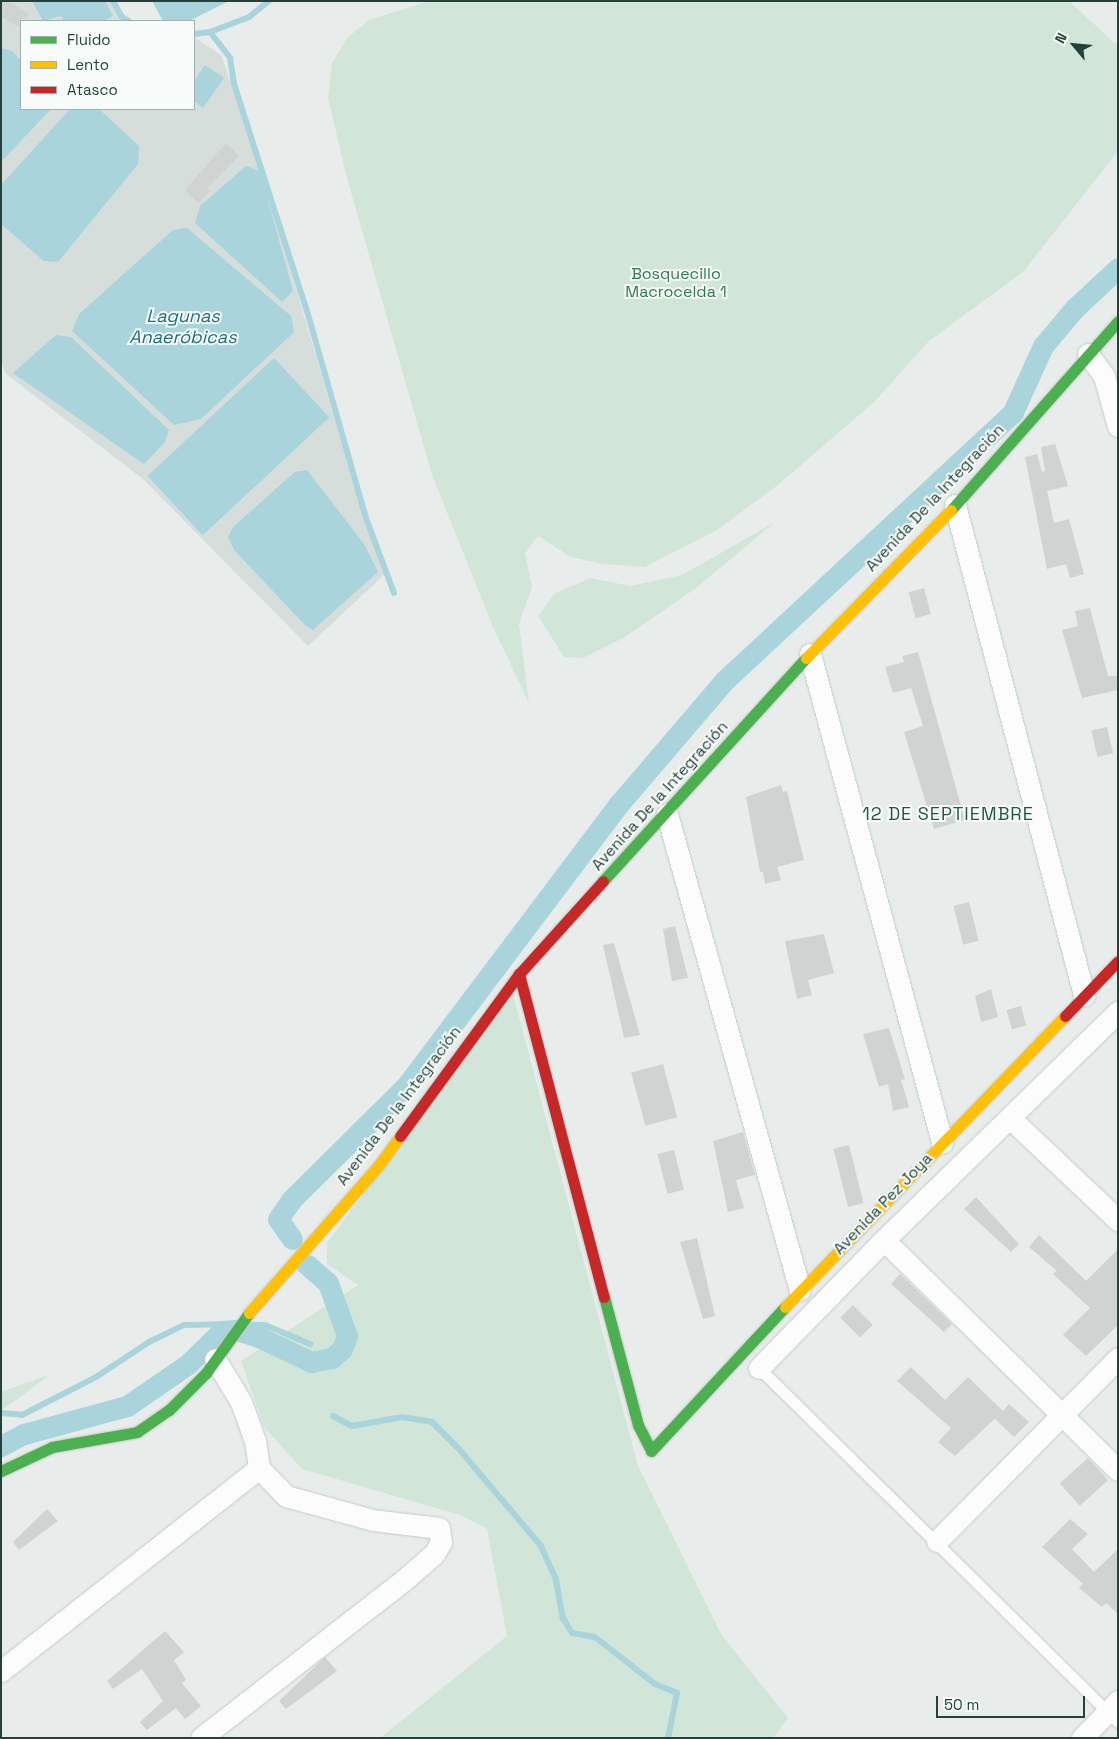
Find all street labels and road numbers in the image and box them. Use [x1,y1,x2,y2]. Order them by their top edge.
street label: Avenida De la Integración [862,420,1008,576]
street label: Avenida De la Integración [588,717,732,875]
street label: Avenida De la Integración [333,1023,465,1189]
street label: Avenida Pez Joya [830,1149,936,1259]

